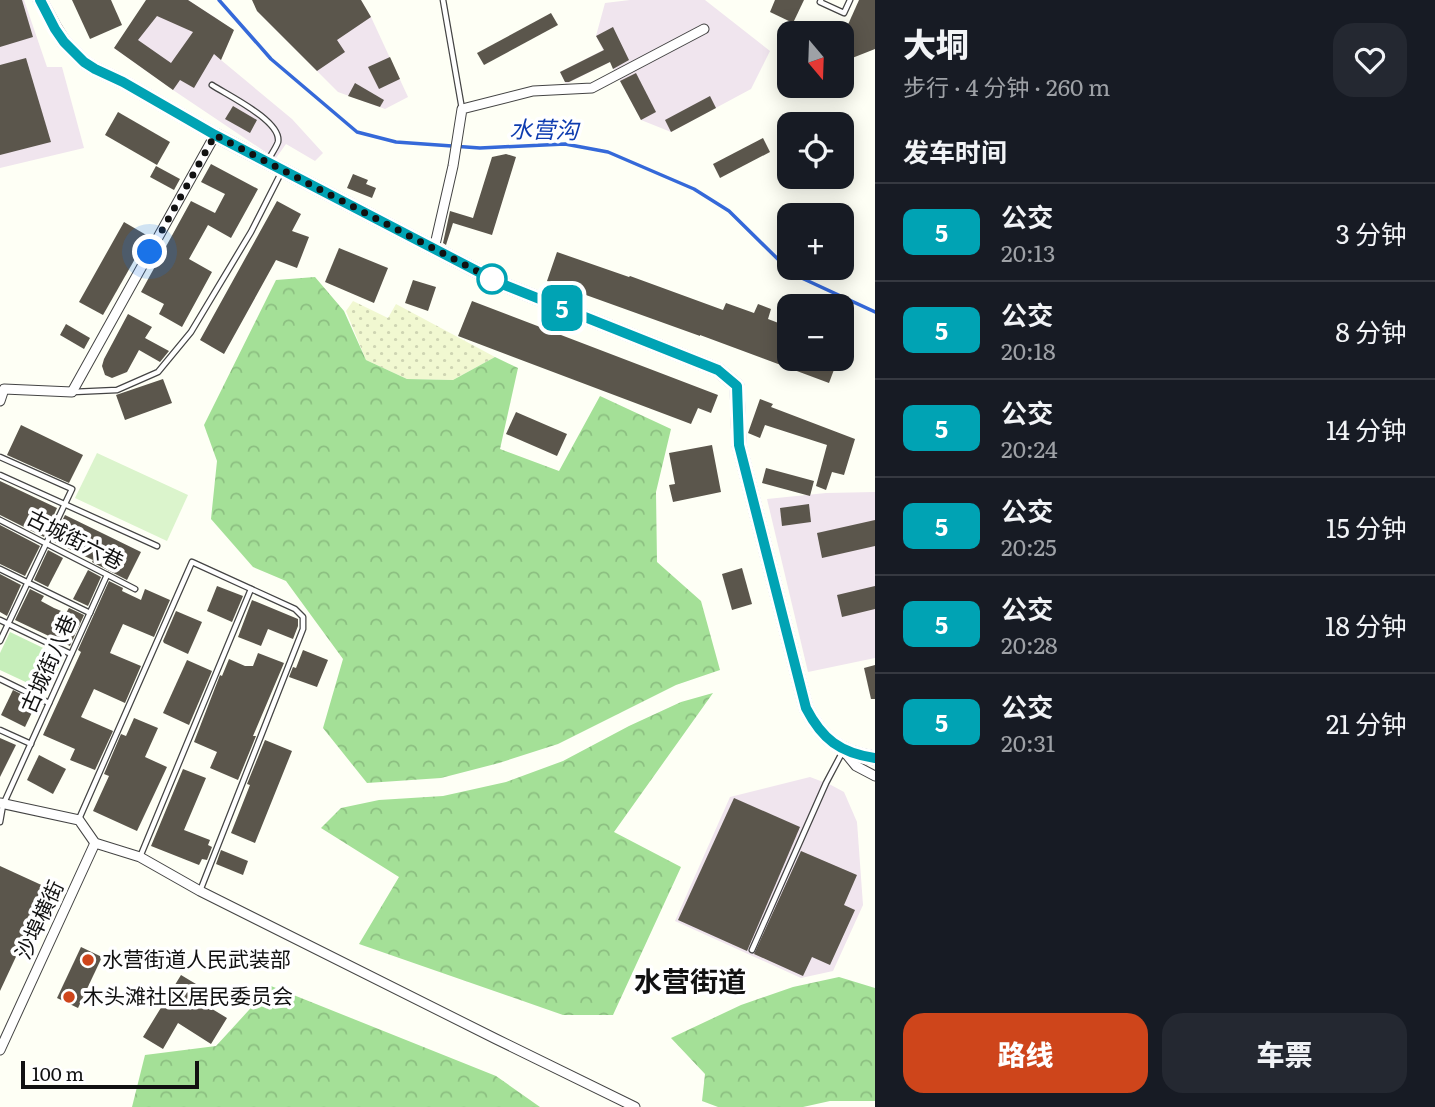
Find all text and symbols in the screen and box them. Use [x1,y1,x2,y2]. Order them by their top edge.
text: 大垌 [903,18,969,67]
north arrow [777,21,854,98]
map controls [777,21,854,371]
button: heart [1333,23,1407,97]
text: 步行 · 4 分钟 · 260 m [903,69,1110,103]
water label: 水营沟 [509,110,582,146]
button: locate [777,112,854,189]
text: 发车时间 [903,131,1007,170]
text: 公交 [1001,196,1053,235]
button: + [777,203,854,280]
text: 3 分钟 [1336,213,1407,252]
text: 5 [935,214,948,249]
your location [132,234,167,269]
text: 20:13 [1001,235,1055,269]
unlabelled marker [477,264,507,294]
line badge: 5 [539,285,585,331]
text: 5 [555,290,569,325]
button: − [777,294,854,371]
text: 公交 [1001,294,1053,333]
text: 8 分钟 [1335,311,1407,350]
text: 5 [935,312,948,347]
text: 20:18 [1001,333,1056,367]
text: 公交 [1001,392,1053,431]
text: 14 分钟 [1326,409,1407,448]
text: 5 [935,410,948,445]
text: 20:24 [1001,431,1058,465]
text: 公交 [1001,490,1053,529]
street label: 古城街六巷 [22,500,130,575]
text: 15 分钟 [1326,507,1407,546]
text: 5 [935,508,948,543]
text: 20:25 [1001,529,1057,563]
text: 公交 [1001,588,1053,627]
text: 18 分钟 [1325,605,1407,644]
text: 5 [935,606,948,641]
street label: 古城街八巷 [11,609,82,717]
text: 20:28 [1001,627,1058,661]
text: 公交 [1001,686,1053,725]
text: 21 分钟 [1326,703,1407,742]
text: 5 [935,704,948,739]
text: 20:31 [1001,725,1055,759]
street label: 沙埠横街 [6,874,70,964]
place label: 水营街道人民武装部 [102,942,291,973]
marker: 水营街道人民武装部 [80,952,96,968]
district label: 水营街道 [634,959,746,1001]
place label: 木头滩社区居民委员会 [83,979,293,1010]
marker: 木头滩社区居民委员会 [61,989,77,1005]
button: 路线 [903,1013,1148,1093]
button: 车票 [1162,1013,1407,1093]
scale bar [21,1058,200,1090]
text: 100 m [32,1059,84,1087]

